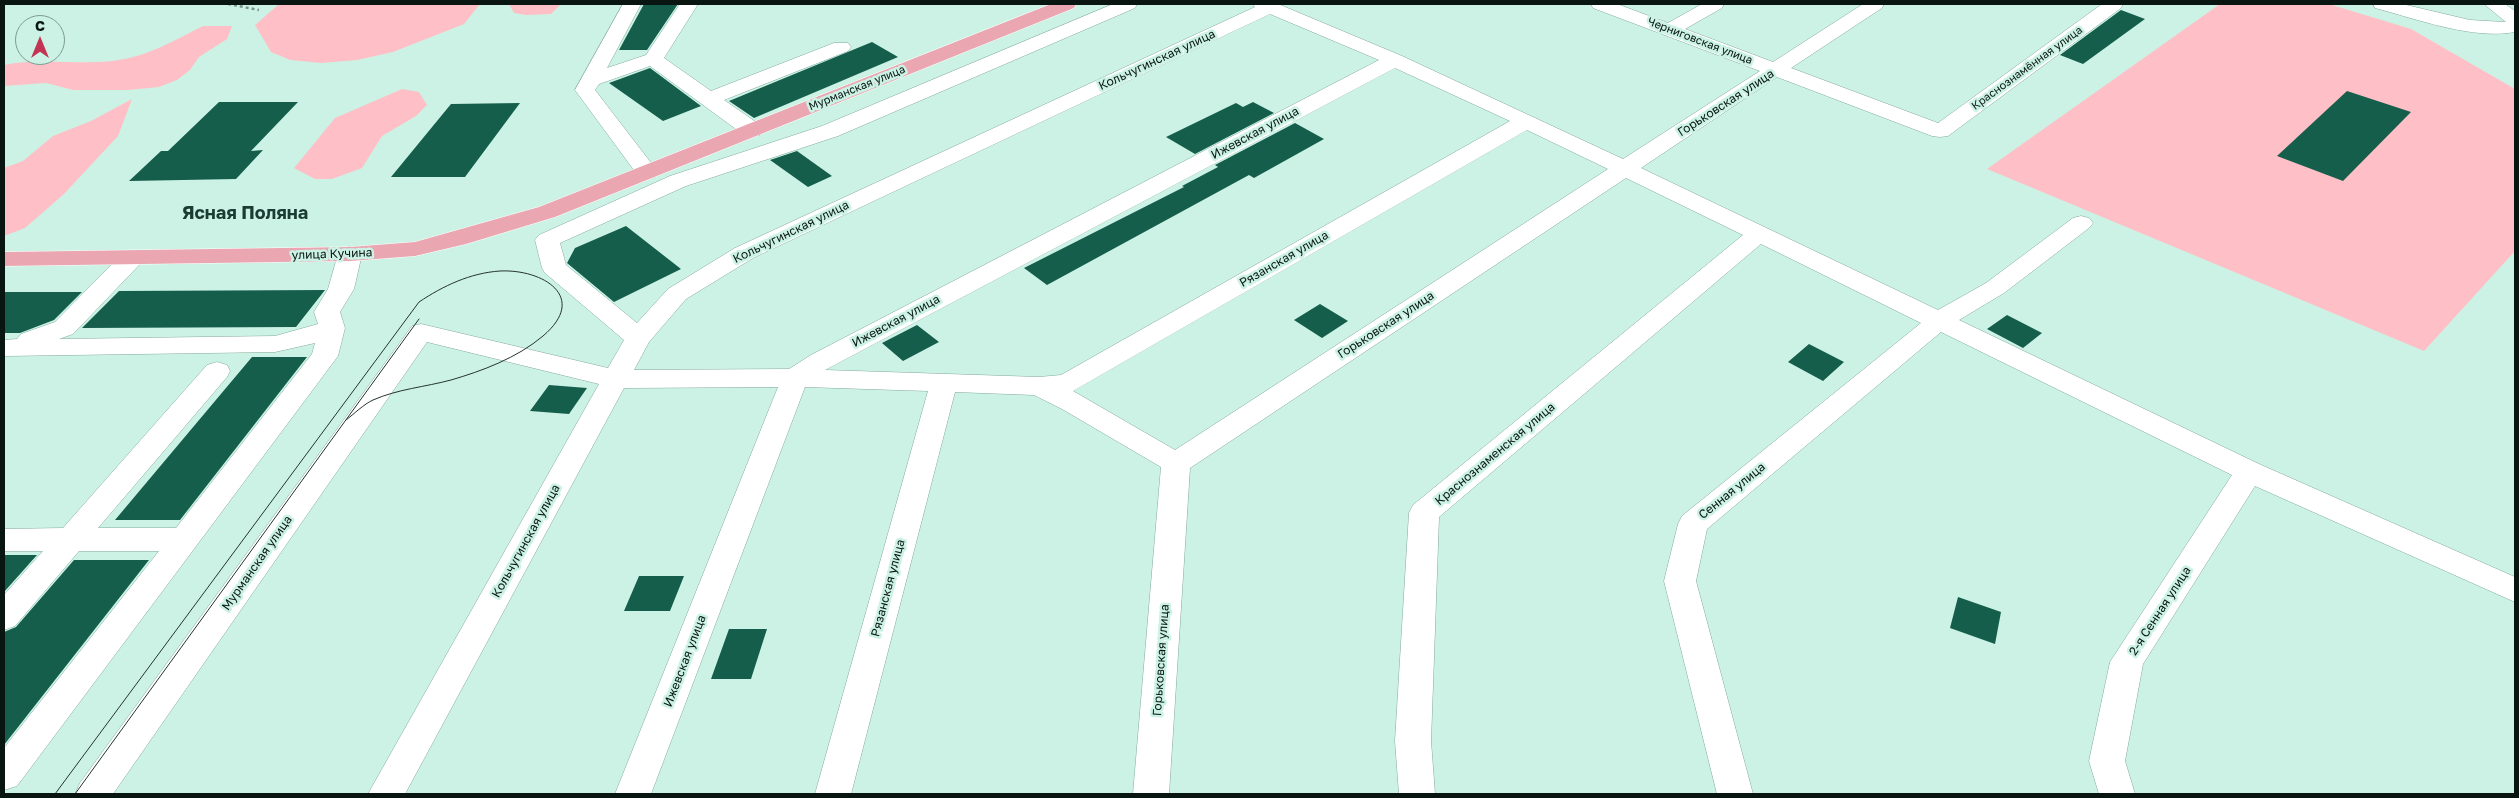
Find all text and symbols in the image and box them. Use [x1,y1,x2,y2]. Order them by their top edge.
north arrow [15,15,65,65]
street label: Черниговская улица [1646,15,1754,67]
text: С [35,17,45,34]
street label: Краснознамённая улица [1969,23,2085,113]
street label: Кольчугинская улица [1096,27,1218,93]
street label: Мурманская улица [807,63,907,113]
street label: Горьковская улица [1675,66,1777,140]
street label: Ижевская улица [1209,104,1301,162]
street label: Кольчугинская улица [731,198,851,266]
district label: Ясная Поляна [182,202,308,224]
street label: Рязанская улица [1237,228,1331,290]
street label: улица Кучина [291,245,373,263]
street label: Горьковская улица [1335,288,1437,362]
street label: Ижевская улица [850,292,942,350]
street label: Краснознаменская улица [1432,400,1558,508]
street label: Сенная улица [1696,460,1768,522]
street label: Кольчугинская улица [489,482,563,600]
street label: Мурманская улица [219,513,295,613]
street label: Рязанская улица [868,538,908,638]
street label: 2-я Сенная улица [2126,564,2194,658]
street label: Горьковская улица [1150,604,1172,716]
street label: Ижевская улица [661,613,709,709]

